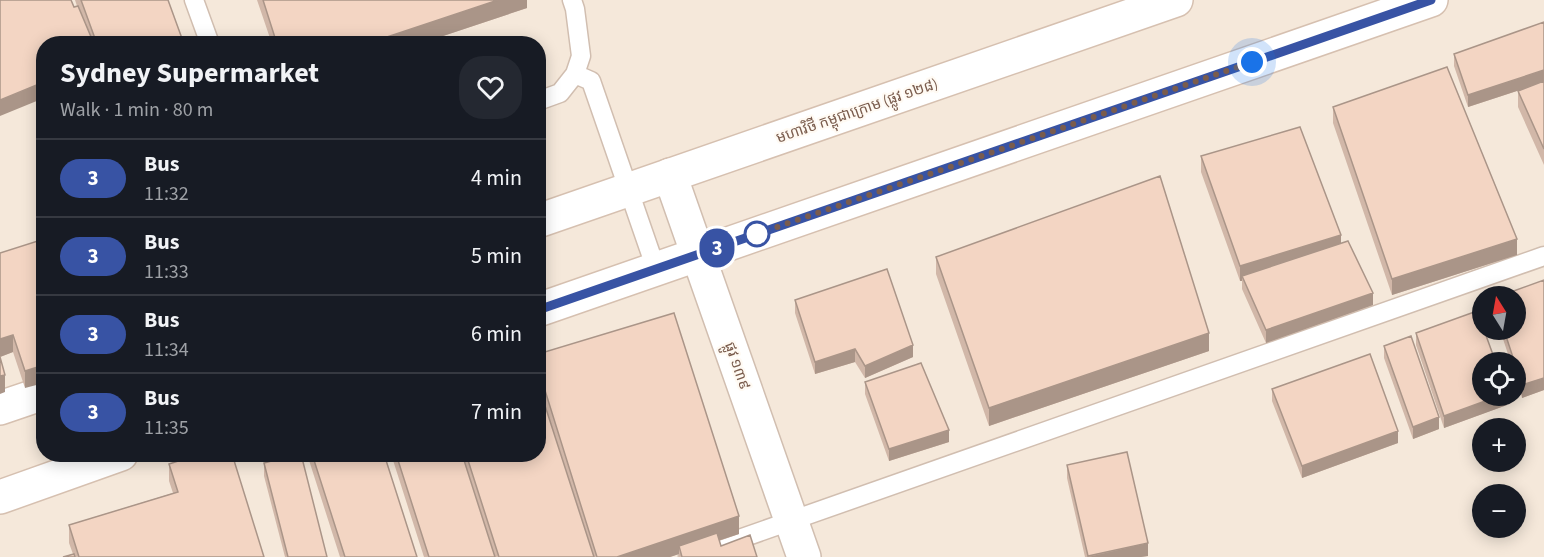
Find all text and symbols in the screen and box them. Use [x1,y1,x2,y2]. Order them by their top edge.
your location [1237,47,1267,77]
text: Sydney Supermarket [60,53,319,93]
button: heart [459,56,522,119]
street label: មហាវិថី កម្ពុជាក្រោម (ផ្លូវ ១២៨) [773,73,942,151]
text: Walk · 1 min · 80 m [60,96,213,124]
text: Bus [144,148,180,180]
text: 4 min [471,162,522,194]
text: 3 [87,163,99,193]
text: 11:32 [144,180,189,208]
unlabelled marker [744,221,770,247]
text: Bus [144,226,180,258]
line badge: 3 [698,228,736,268]
text: 3 [711,233,723,263]
text: 5 min [471,240,522,272]
text: 3 [87,241,99,271]
text: 11:33 [144,258,189,286]
north arrow [1472,286,1526,340]
map controls [1472,286,1526,538]
text: Bus [144,304,180,336]
text: 6 min [471,318,522,350]
text: 3 [87,319,99,349]
text: 11:34 [144,336,189,364]
street label: ផ្លូវ ១៣៩ [717,339,755,394]
button: locate [1472,352,1526,406]
text: Bus [144,382,180,414]
text: 7 min [471,396,522,428]
text: 3 [87,397,99,427]
text: 11:35 [144,414,189,442]
button: + [1472,418,1526,472]
button: − [1472,484,1526,538]

